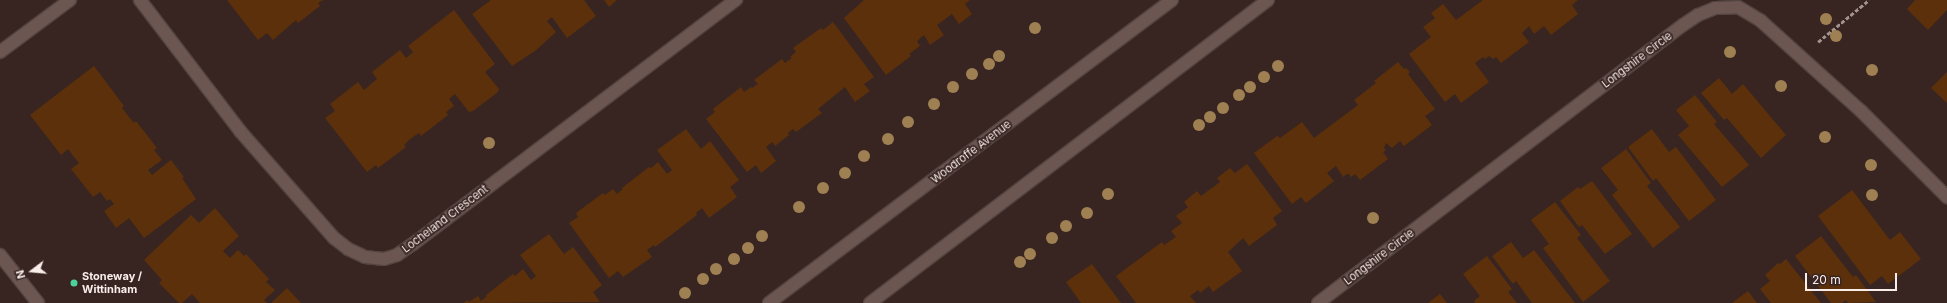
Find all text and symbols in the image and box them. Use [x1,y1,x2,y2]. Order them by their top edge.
street label: Longshire Circle [1599,29,1675,91]
street label: Woodroffe Avenue [929,118,1013,186]
street label: Locheland Crescent [399,182,491,256]
street label: Longshire Circle [1341,226,1417,288]
north arrow [12,251,52,291]
scale bar [1807,265,1899,291]
text: N [13,268,28,280]
place label: Stoneway / Wittinham [82,270,142,296]
text: 20 m [1812,272,1841,287]
marker: Stoneway / Wittinham [69,278,79,288]

